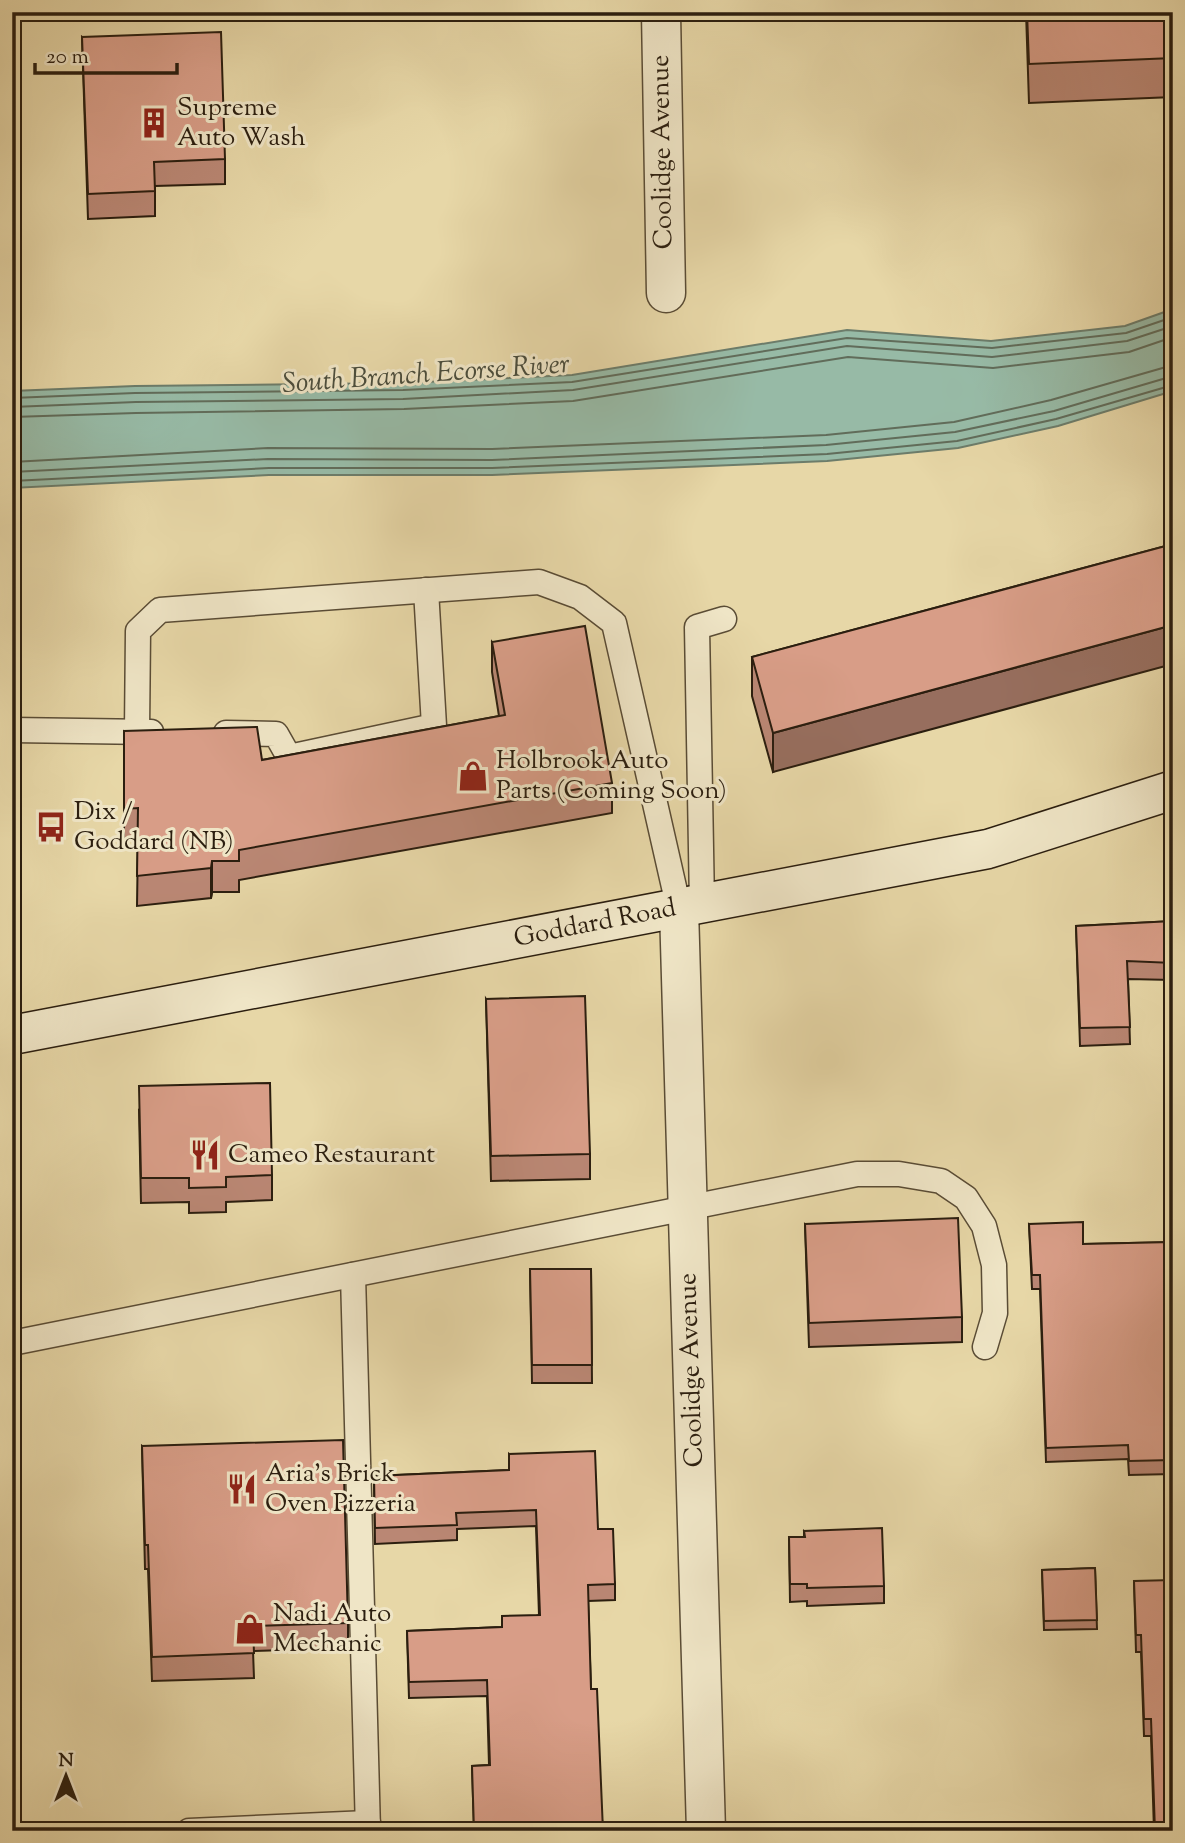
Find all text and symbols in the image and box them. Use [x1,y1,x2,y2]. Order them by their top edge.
scale bar [35,32,177,76]
text: 20 m [46,43,89,73]
street label: Coolidge Avenue [643,54,683,250]
place label: Supreme Auto Wash [177,90,306,157]
building icon: Supreme Auto Wash [137,106,171,140]
water label: South Branch Ecorse River [281,345,571,405]
place label: Holbrook Auto Parts (Coming Soon) [496,743,727,810]
shop icon: Holbrook Auto Parts (Coming Soon) [456,759,490,793]
place label: Dix / Goddard (NB) [74,794,234,861]
bus stop icon: Dix / Goddard (NB) [34,810,68,844]
street label: Goddard Road [511,890,680,958]
place label: Cameo Restaurant [228,1137,435,1174]
restaurant icon: Cameo Restaurant [188,1138,222,1172]
street label: Coolidge Avenue [670,1272,714,1468]
place label: Aria's Brick Oven Pizzeria [265,1456,416,1523]
restaurant icon: Aria's Brick Oven Pizzeria [225,1472,259,1506]
place label: Nadi Auto Mechanic [273,1596,391,1663]
shop icon: Nadi Auto Mechanic [233,1612,267,1646]
north arrow [32,1742,102,1812]
text: N [58,1748,74,1775]

